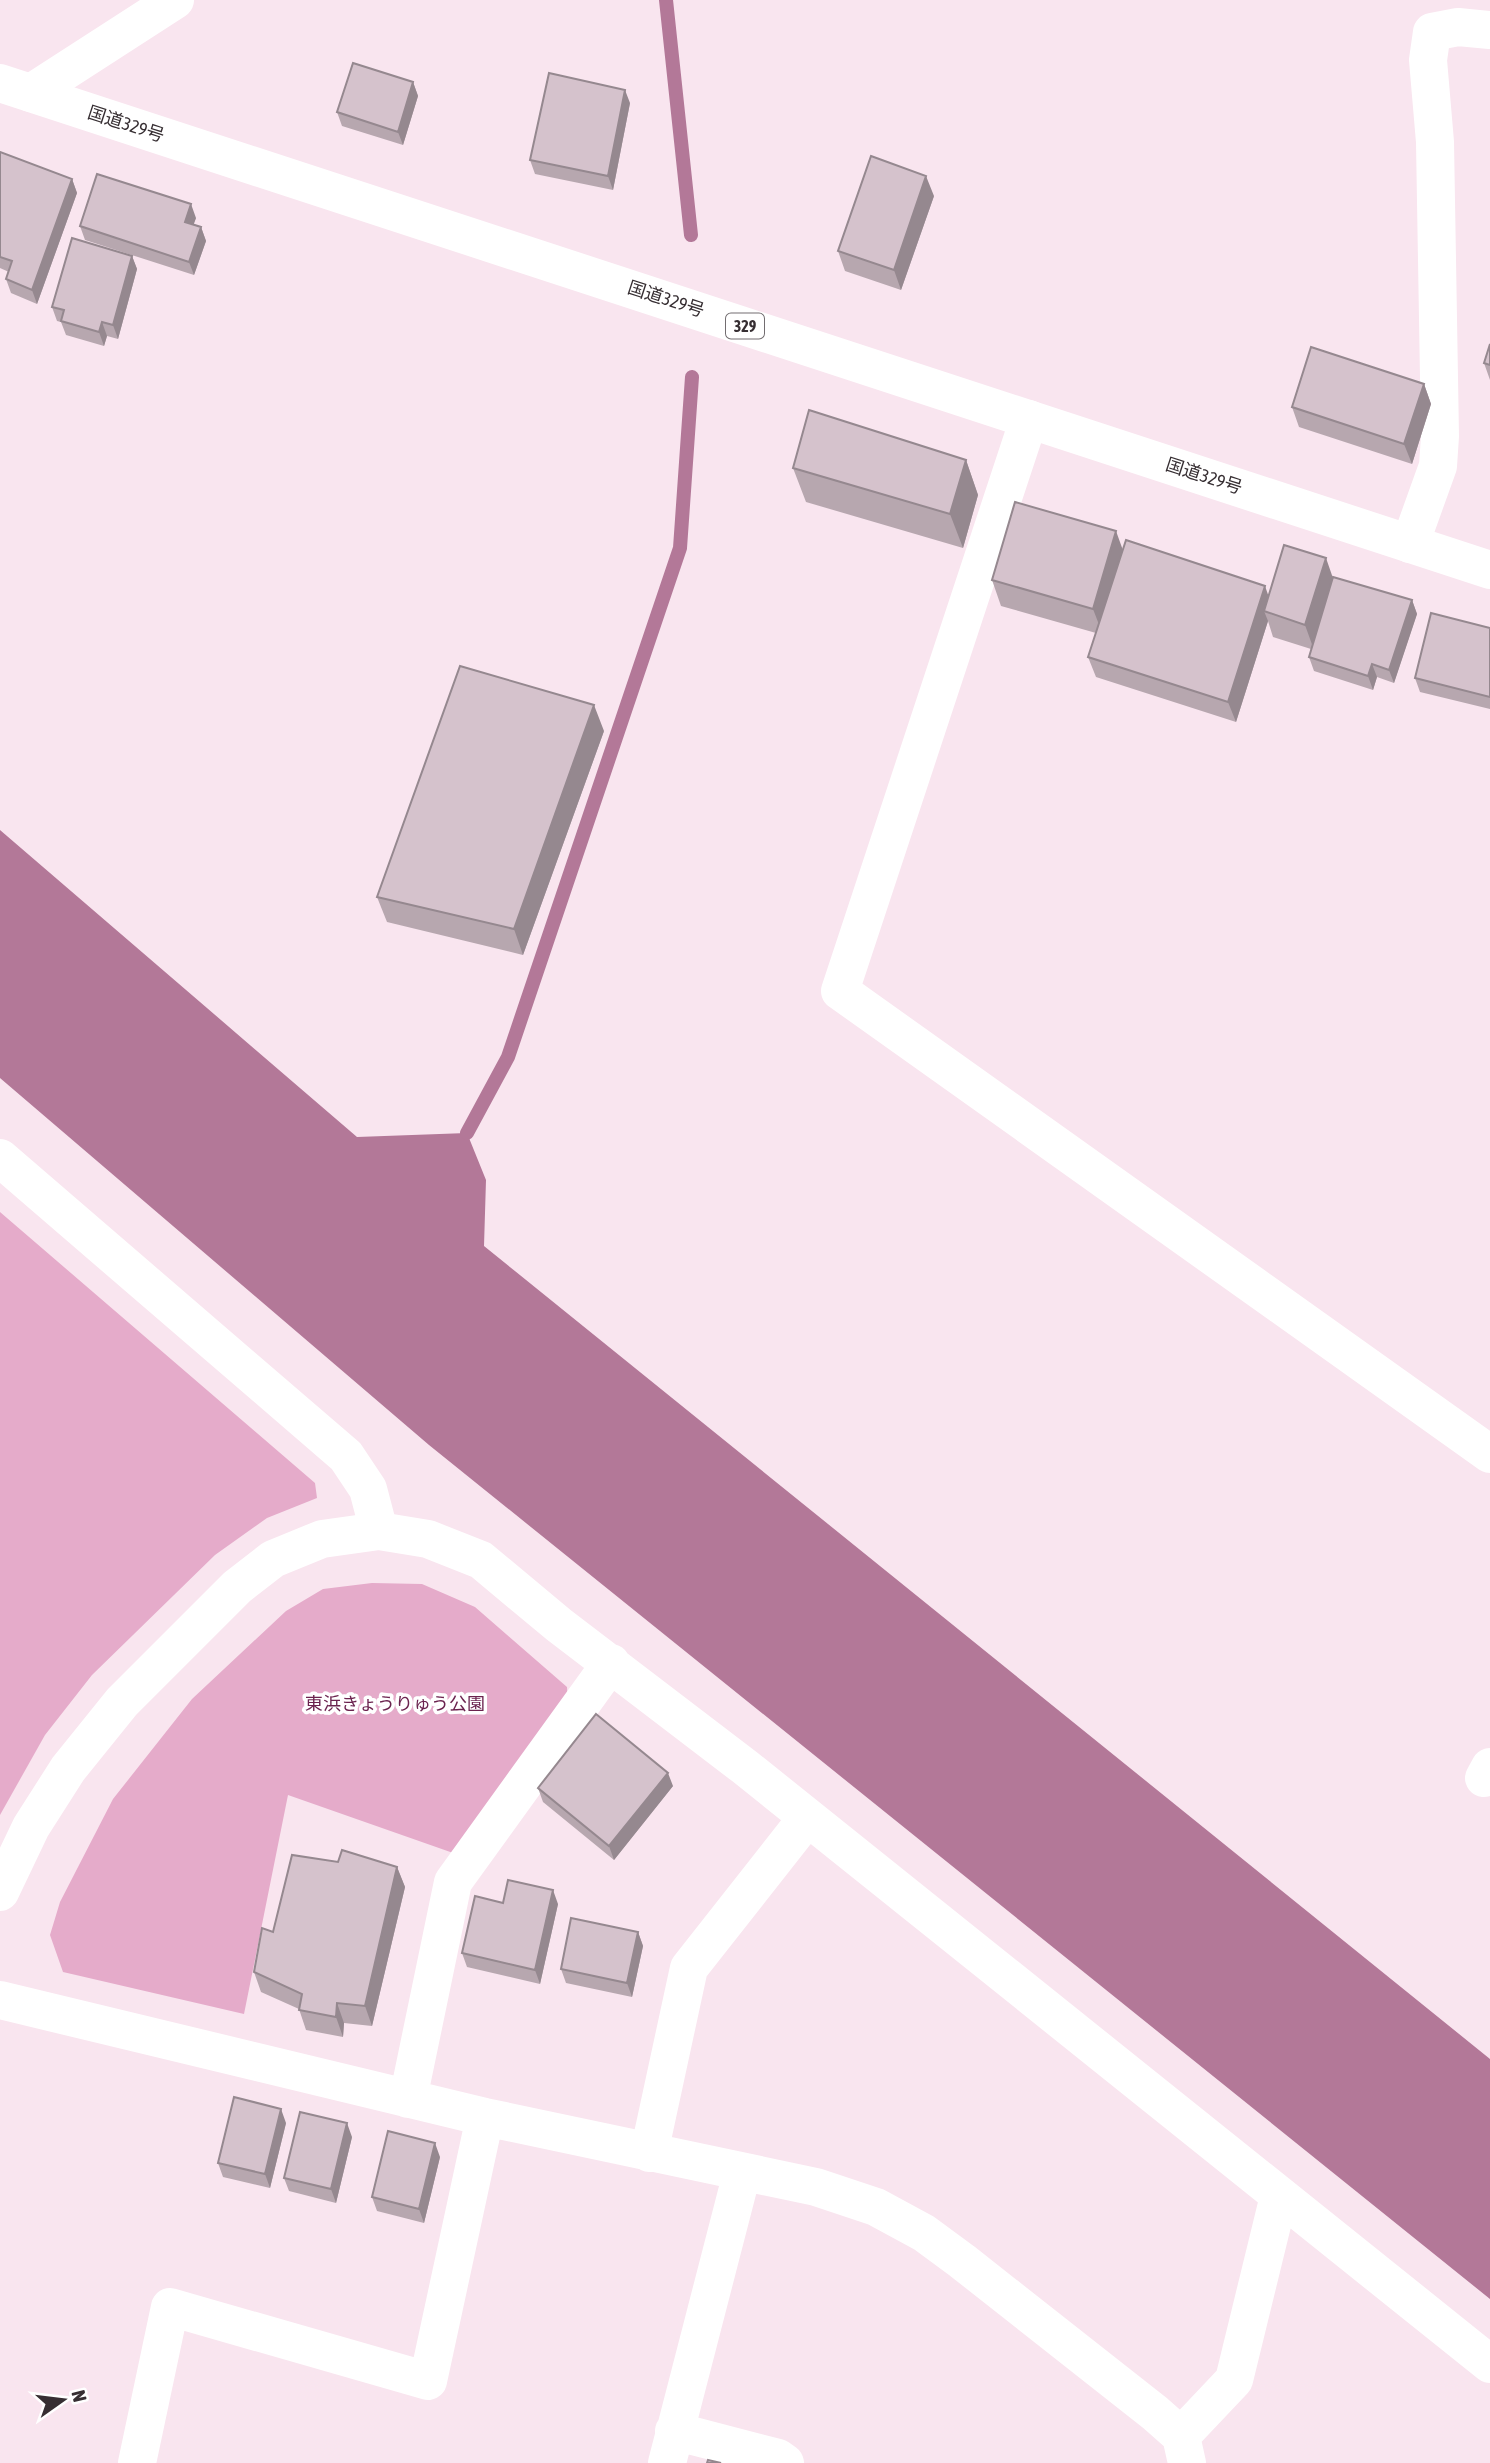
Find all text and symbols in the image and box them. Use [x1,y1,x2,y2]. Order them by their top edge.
street label: 国道329号 [85,101,167,146]
street label: 国道329号 [625,276,707,321]
road number: 329 [726,314,764,338]
street label: 国道329号 [1163,453,1245,498]
park label: 東浜きょうりゅう公園 [305,1693,485,1714]
north arrow [28,2365,98,2435]
text: N [67,2388,92,2404]

